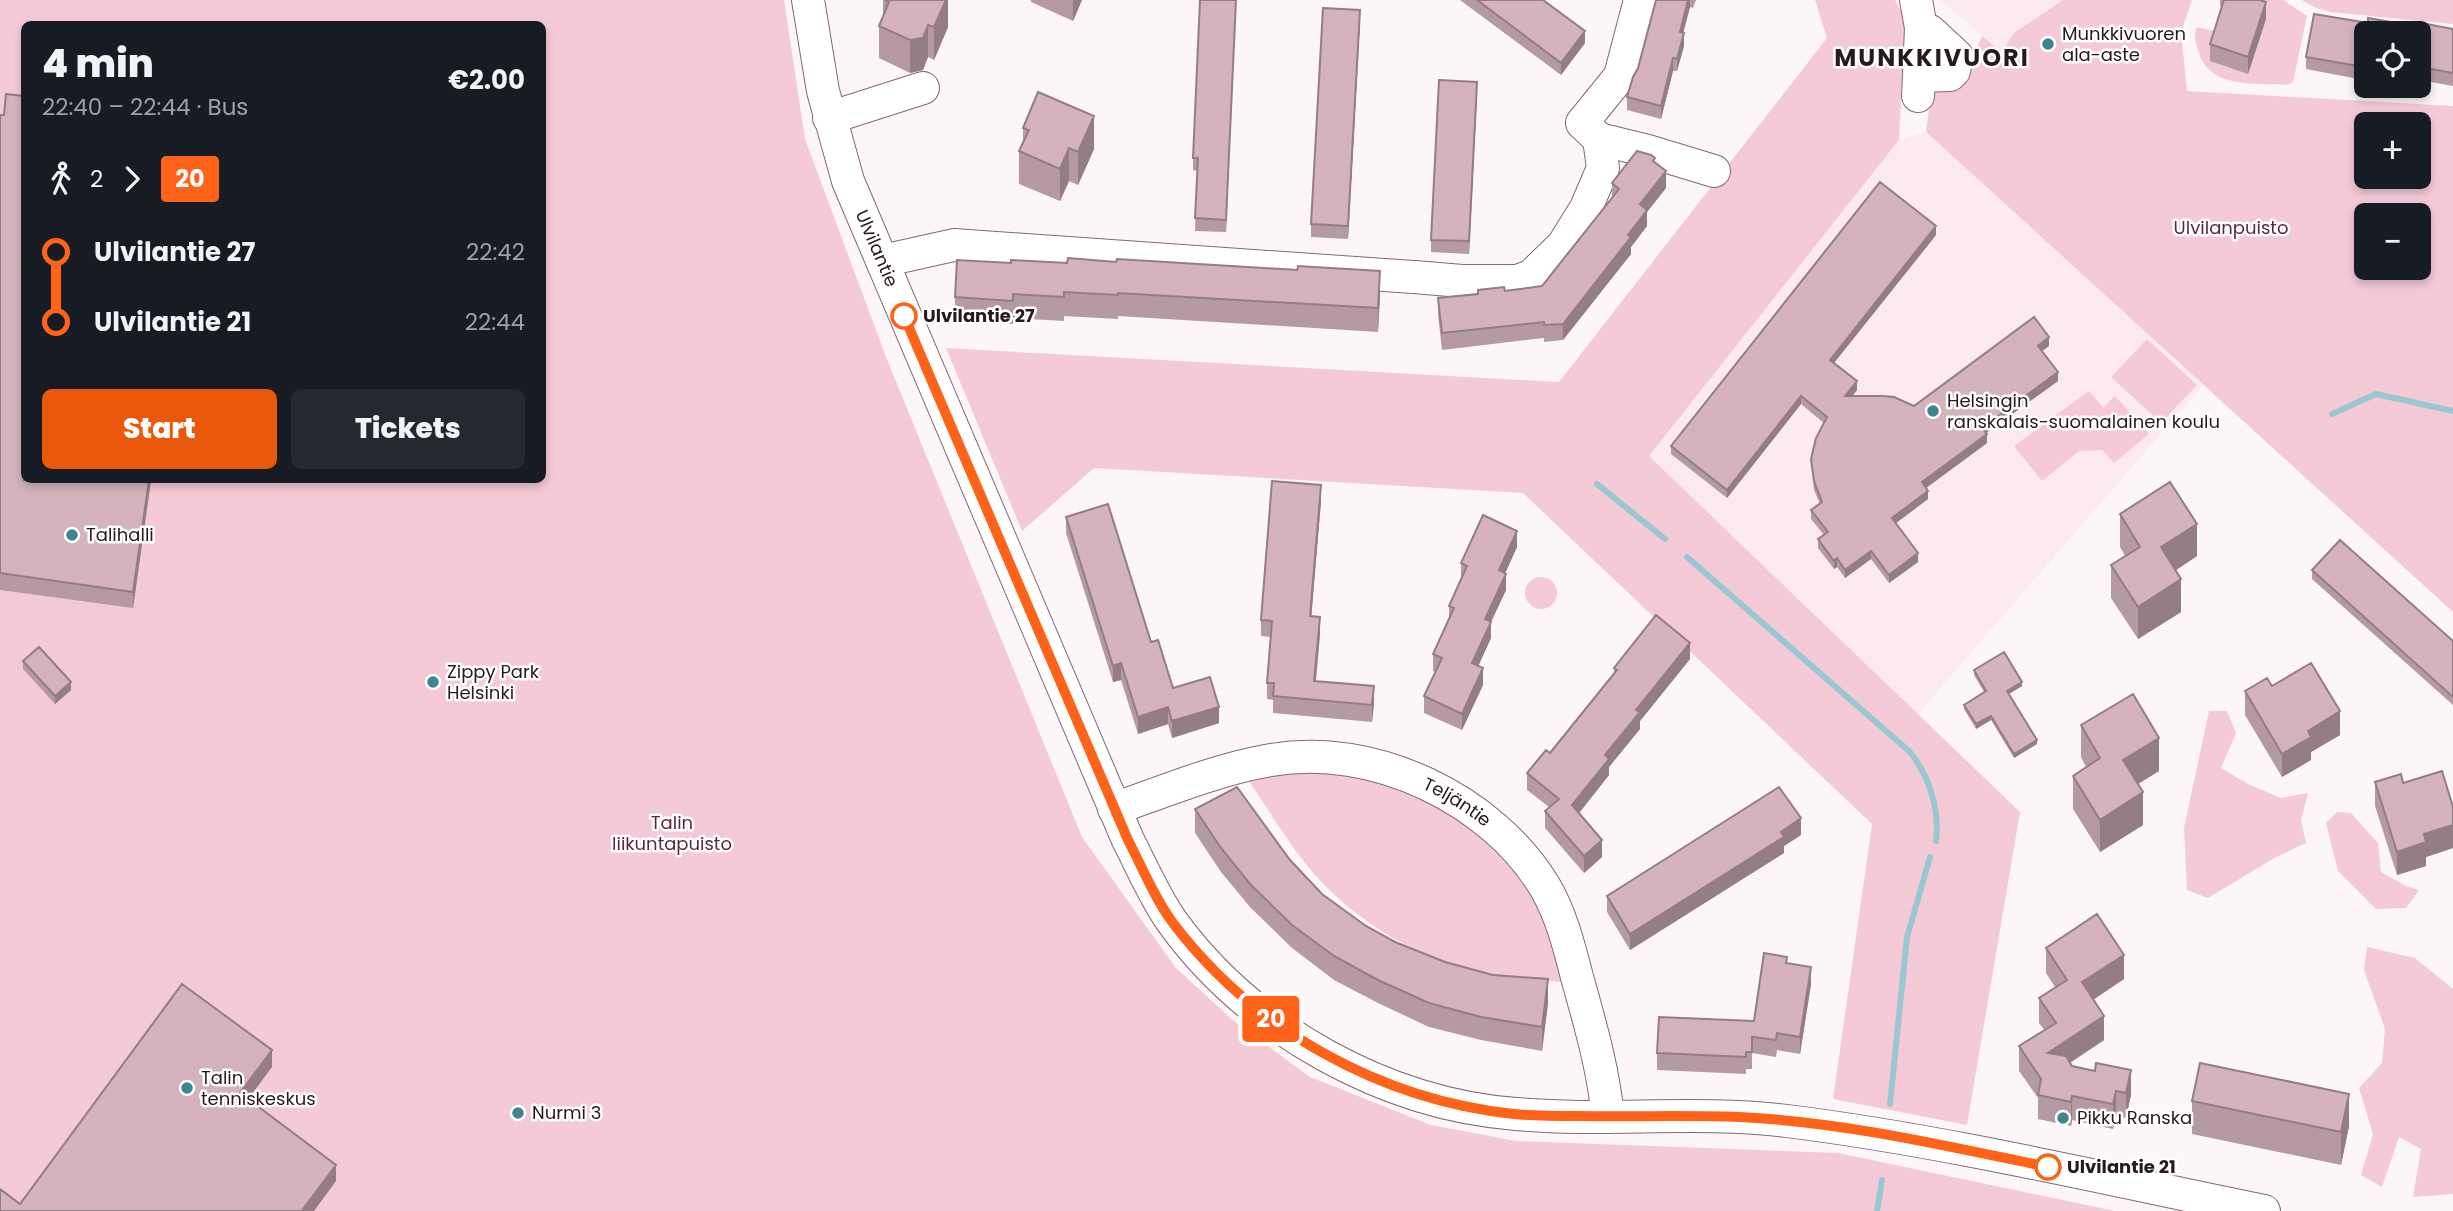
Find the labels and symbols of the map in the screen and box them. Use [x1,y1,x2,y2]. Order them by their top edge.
place label: Munkkivuoren ala-aste [2062,21,2186,67]
marker: Munkkivuoren ala-aste [2040,36,2056,52]
district label: MUNKKIVUORI [1834,41,2030,74]
street label: Ulvilantie [850,206,905,291]
park label: Ulvilanpuisto [2174,215,2288,240]
marker: Ulvilantie 27 [891,303,917,329]
place label: Ulvilantie 27 [923,303,1035,328]
place label: Helsingin ranskalais-suomalainen koulu [1947,388,2220,434]
marker: Helsingin ranskalais-suomalainen koulu [1925,403,1941,419]
place label: Talihalli [86,522,154,547]
marker: Talihalli [64,527,80,543]
place label: Zippy Park Helsinki [447,659,540,705]
marker: Zippy Park Helsinki [425,674,441,690]
street label: Teljäntie [1419,771,1497,832]
park label: Talin liikuntapuisto [612,810,732,856]
line badge: 20 [1240,996,1302,1042]
place label: Talin tenniskeskus [201,1065,316,1111]
marker: Talin tenniskeskus [179,1080,195,1096]
place label: Nurmi 3 [532,1100,601,1125]
marker: Nurmi 3 [510,1105,526,1121]
place label: Pikku Ranska [2077,1105,2192,1130]
marker: Pikku Ranska [2055,1110,2071,1126]
marker: Ulvilantie 21 [2035,1154,2061,1180]
place label: Ulvilantie 21 [2067,1154,2176,1179]

